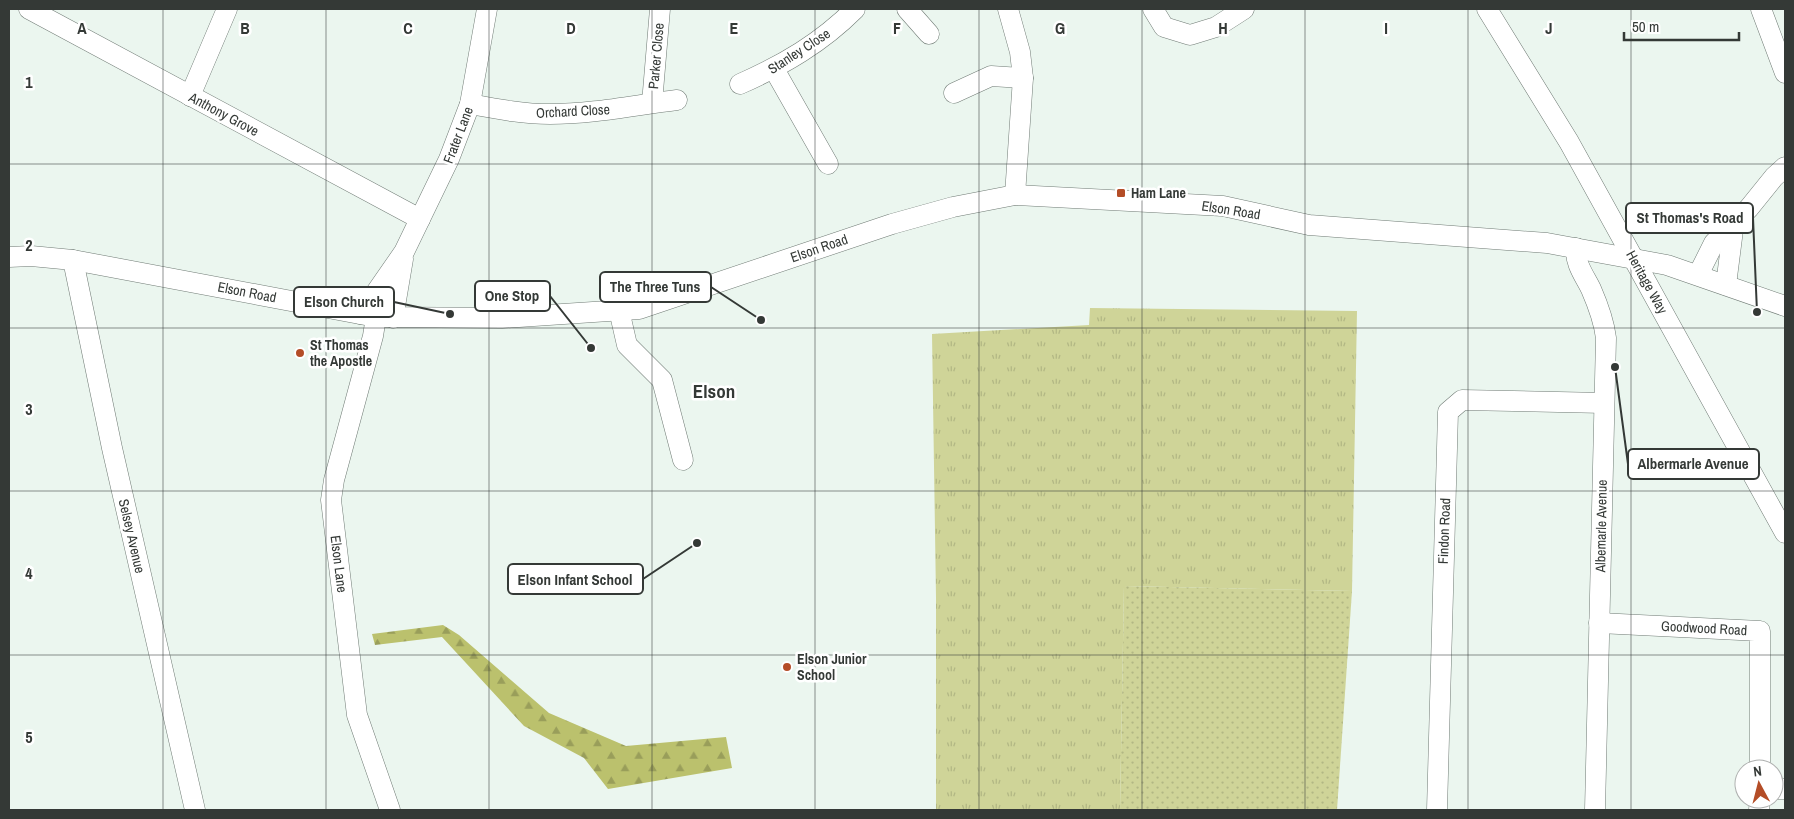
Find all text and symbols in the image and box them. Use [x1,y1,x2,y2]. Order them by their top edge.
scale bar [1624,10,1739,42]
text: 50 m [1632,16,1659,37]
text: A [77,17,87,39]
text: B [240,17,250,39]
text: C [403,17,413,39]
text: D [566,17,576,39]
text: E [730,17,739,39]
text: F [893,17,901,39]
text: G [1055,17,1065,39]
text: H [1218,17,1228,39]
text: I [1384,17,1388,39]
text: J [1545,17,1553,39]
street label: Parker Close [644,22,668,90]
street label: Stanley Close [764,24,834,78]
text: 1 [25,71,33,93]
street label: Anthony Grove [185,88,262,140]
street label: Orchard Close [536,100,610,122]
street label: Frater Lane [439,104,477,166]
place label: Ham Lane [1131,184,1186,202]
marker: Ham Lane [1115,187,1127,199]
street label: Elson Road [1200,196,1262,224]
callout: St Thomas's Road [1626,203,1753,233]
text: St Thomas's Road [1637,207,1743,228]
street label: Elson Road [788,230,850,266]
text: 2 [25,234,33,256]
street label: Heritage Way [1622,247,1672,317]
callout: The Three Tuns [600,272,711,302]
text: The Three Tuns [610,276,700,297]
street label: Elson Road [216,278,278,306]
callout: One Stop [475,281,550,311]
text: One Stop [485,285,539,306]
callout: Elson Church [294,287,394,317]
text: Elson Church [304,291,384,312]
place label: St Thomas the Apostle [310,336,372,370]
marker: St Thomas the Apostle [294,347,306,359]
district label: Elson [693,378,735,404]
text: 3 [25,398,33,420]
callout: Albermarle Avenue [1628,449,1759,479]
text: Albermarle Avenue [1637,453,1749,474]
street label: Albemarle Avenue [1591,479,1611,574]
street label: Selsey Avenue [115,497,149,575]
street label: Findon Road [1434,498,1454,564]
street label: Elson Lane [327,534,351,594]
text: 4 [25,562,33,584]
callout: Elson Infant School [508,564,643,594]
text: Elson Infant School [518,569,632,590]
street label: Goodwood Road [1661,617,1747,639]
place label: Elson Junior School [797,650,867,684]
marker: Elson Junior School [781,661,793,673]
text: 5 [25,726,33,748]
north arrow [1734,759,1784,809]
text: N [1752,762,1763,781]

